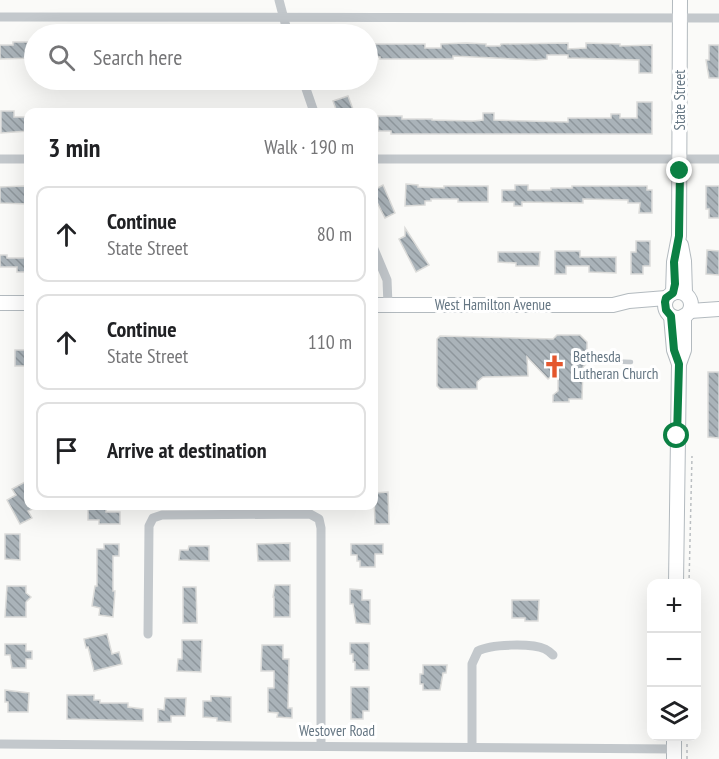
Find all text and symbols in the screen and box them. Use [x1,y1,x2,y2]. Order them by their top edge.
search box [24,24,378,90]
icon: search [45,41,78,74]
text: Search here [93,43,182,71]
street label: State Street [670,70,689,130]
text: 3 min [48,131,101,164]
text: Walk · 190 m [264,134,354,160]
route end [666,157,692,183]
text: Continue [107,207,177,235]
icon: ahead [50,218,83,251]
text: 80 m [317,221,352,247]
text: State Street [107,235,188,261]
street label: West Hamilton Avenue [435,295,551,314]
text: Continue [107,315,177,343]
icon: ahead [50,326,83,359]
text: 110 m [308,329,352,355]
text: State Street [107,343,188,369]
place label: Bethesda Lutheran Church [573,347,658,383]
church icon: Bethesda Lutheran Church [542,353,568,379]
route start [663,422,689,448]
icon: arrive [50,434,83,467]
text: Arrive at destination [107,436,267,464]
map controls [647,579,701,741]
button: + [647,579,701,633]
button: − [647,633,701,687]
button: layers [647,687,701,741]
street label: Westover Road [299,721,375,740]

